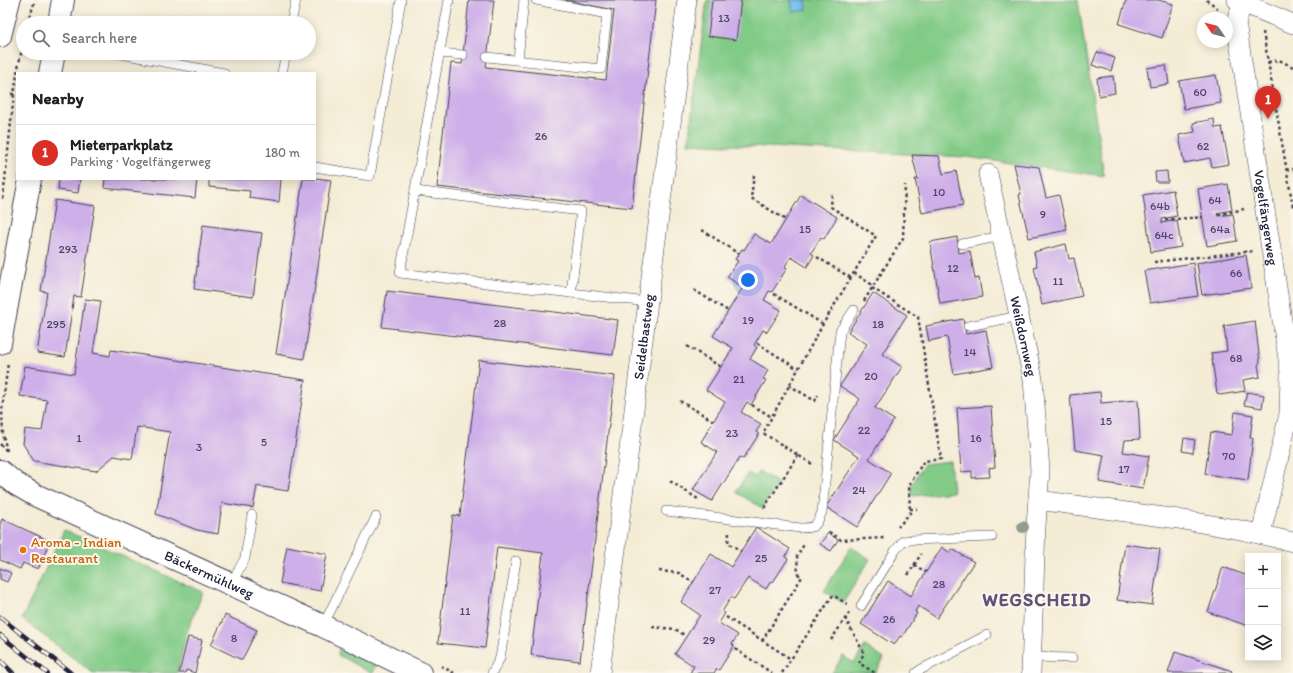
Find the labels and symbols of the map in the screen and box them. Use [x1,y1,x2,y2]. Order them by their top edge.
house number: 13 [718,11,731,25]
north arrow [1197,12,1233,48]
house number: 60 [1193,85,1207,99]
pin: 1 [1255,86,1281,119]
house number: 26 [535,129,547,143]
house number: 62 [1197,139,1210,153]
street label: Vogelfängerweg [1250,169,1282,267]
house number: 10 [933,185,945,199]
house number: 64 [1208,193,1222,207]
house number: 64b [1150,199,1170,213]
house number: 9 [1040,207,1046,221]
house number: 15 [799,222,811,236]
house number: 64a [1210,222,1231,236]
house number: 64c [1154,228,1174,242]
house number: 293 [58,242,78,256]
house number: 12 [947,261,960,275]
house number: 66 [1230,266,1242,280]
your location [738,270,758,290]
house number: 11 [1052,274,1064,288]
street label: Seidelbastweg [630,292,658,381]
street label: Weißdornweg [1006,294,1040,379]
house number: 19 [742,313,754,327]
house number: 28 [494,316,507,330]
house number: 295 [47,317,65,331]
house number: 18 [872,317,884,331]
house number: 14 [964,345,976,359]
house number: 68 [1230,351,1243,365]
house number: 20 [864,369,878,383]
house number: 21 [733,372,745,386]
house number: 15 [1100,414,1112,428]
house number: 22 [858,423,871,437]
house number: 23 [726,426,739,440]
house number: 1 [76,431,82,445]
house number: 16 [970,431,982,445]
house number: 5 [261,435,267,449]
house number: 3 [196,440,203,454]
house number: 70 [1222,449,1236,463]
house number: 17 [1118,462,1130,476]
house number: 24 [852,483,866,497]
place label: Aroma - Indian Restaurant [31,534,122,567]
marker: Aroma - Indian Restaurant [18,545,28,555]
street label: Bäckermühlweg [162,547,257,603]
house number: 25 [755,551,767,565]
house number: 28 [933,577,946,591]
house number: 27 [709,583,721,597]
district label: WEGSCHEID [982,589,1092,611]
house number: 11 [459,604,471,618]
house number: 26 [883,612,895,626]
house number: 8 [231,631,238,645]
house number: 29 [703,633,715,647]

